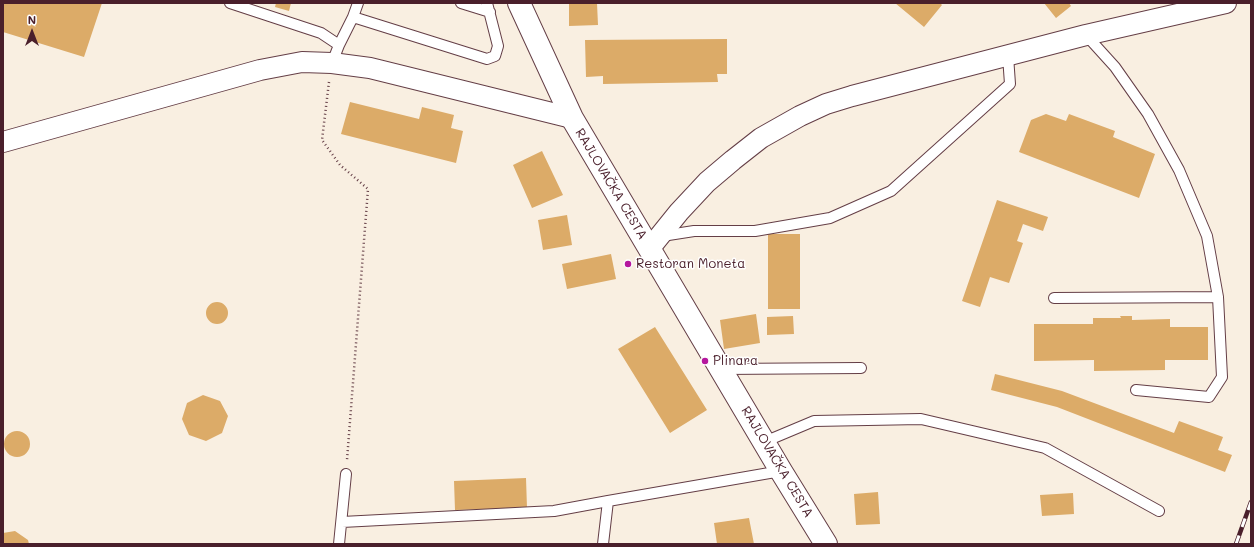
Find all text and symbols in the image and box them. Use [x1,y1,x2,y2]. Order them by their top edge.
north arrow [12,12,52,52]
text: N [28,12,36,27]
street label: RAJLOVAČKA CESTA [572,126,650,242]
place label: Restoran Moneta [636,256,745,272]
marker: Restoran Moneta [623,259,633,269]
place label: Plinara [713,353,758,369]
marker: Plinara [700,356,710,366]
street label: RAJLOVAČKA CESTA [738,404,816,520]

